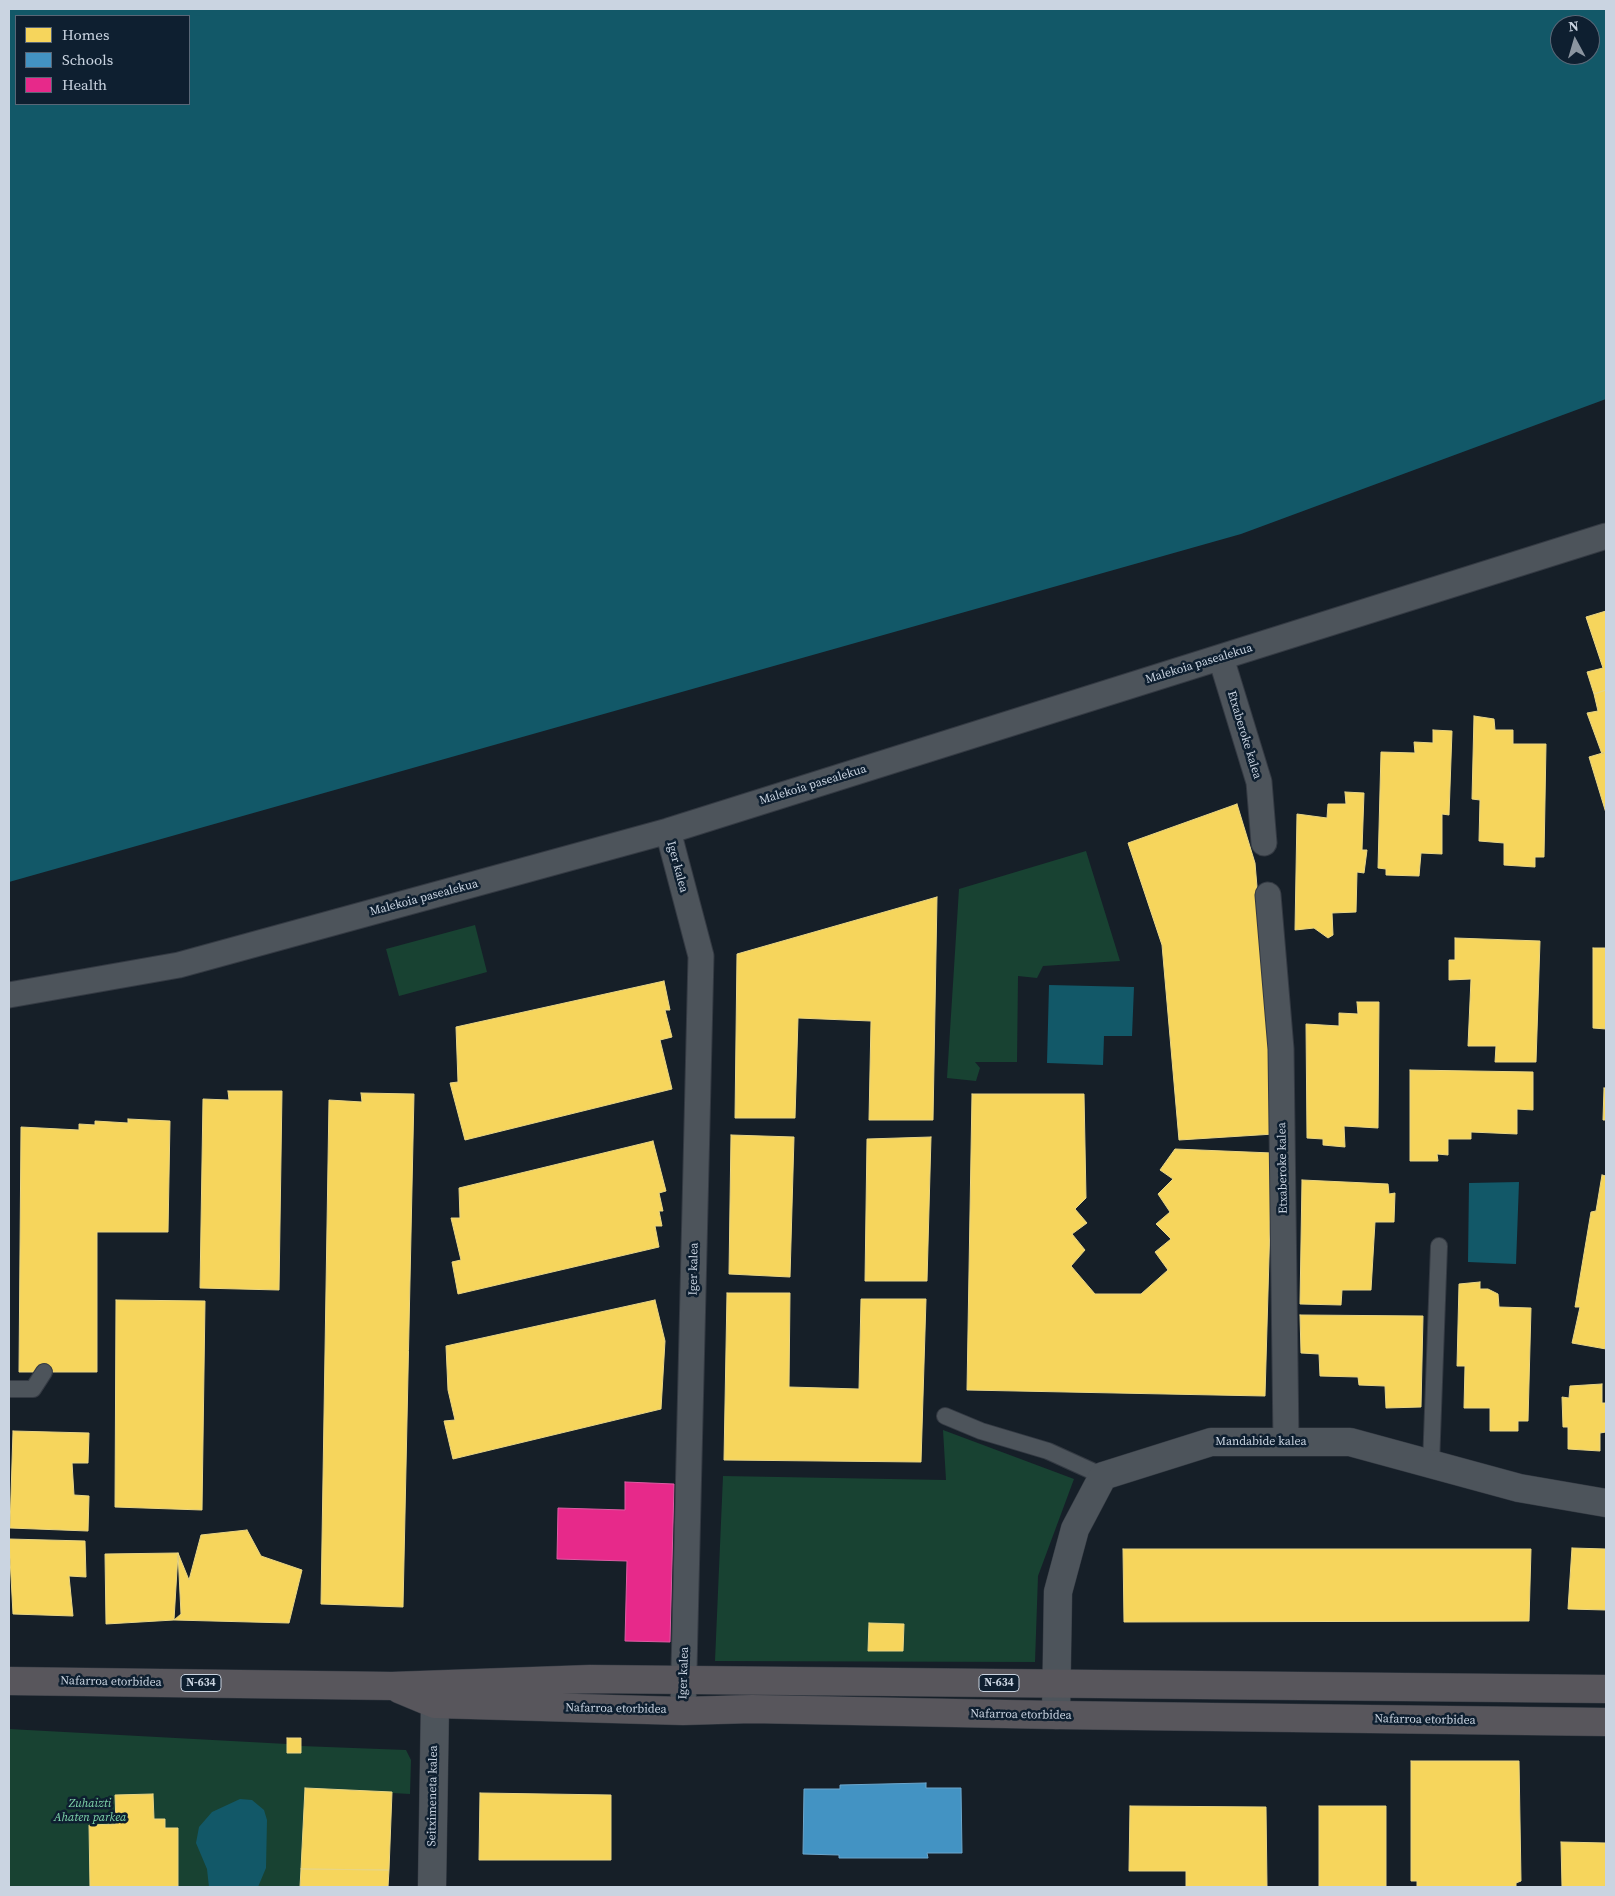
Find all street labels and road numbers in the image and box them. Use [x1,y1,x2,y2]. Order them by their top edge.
street label: Malekoia pasealekua [1144,641,1254,687]
street label: Etxaberoke kalea [1224,689,1264,781]
street label: Malekoia pasealekua [758,762,868,808]
street label: Iger kalea [663,840,691,894]
street label: Malekoia pasealekua [368,877,480,919]
street label: Etxaberoke kalea [1275,1122,1291,1214]
street label: Iger kalea [686,1243,702,1295]
street label: Mandabide kalea [1215,1435,1307,1449]
street label: Iger kalea [676,1646,692,1700]
street label: Nafarroa etorbidea [60,1674,162,1690]
road number: N-634 [181,1675,221,1692]
road number: N-634 [979,1675,1019,1692]
street label: Nafarroa etorbidea [565,1701,667,1717]
street label: Nafarroa etorbidea [970,1707,1072,1723]
street label: Nafarroa etorbidea [1374,1712,1476,1728]
street label: Seitximeneta kalea [425,1745,441,1847]

